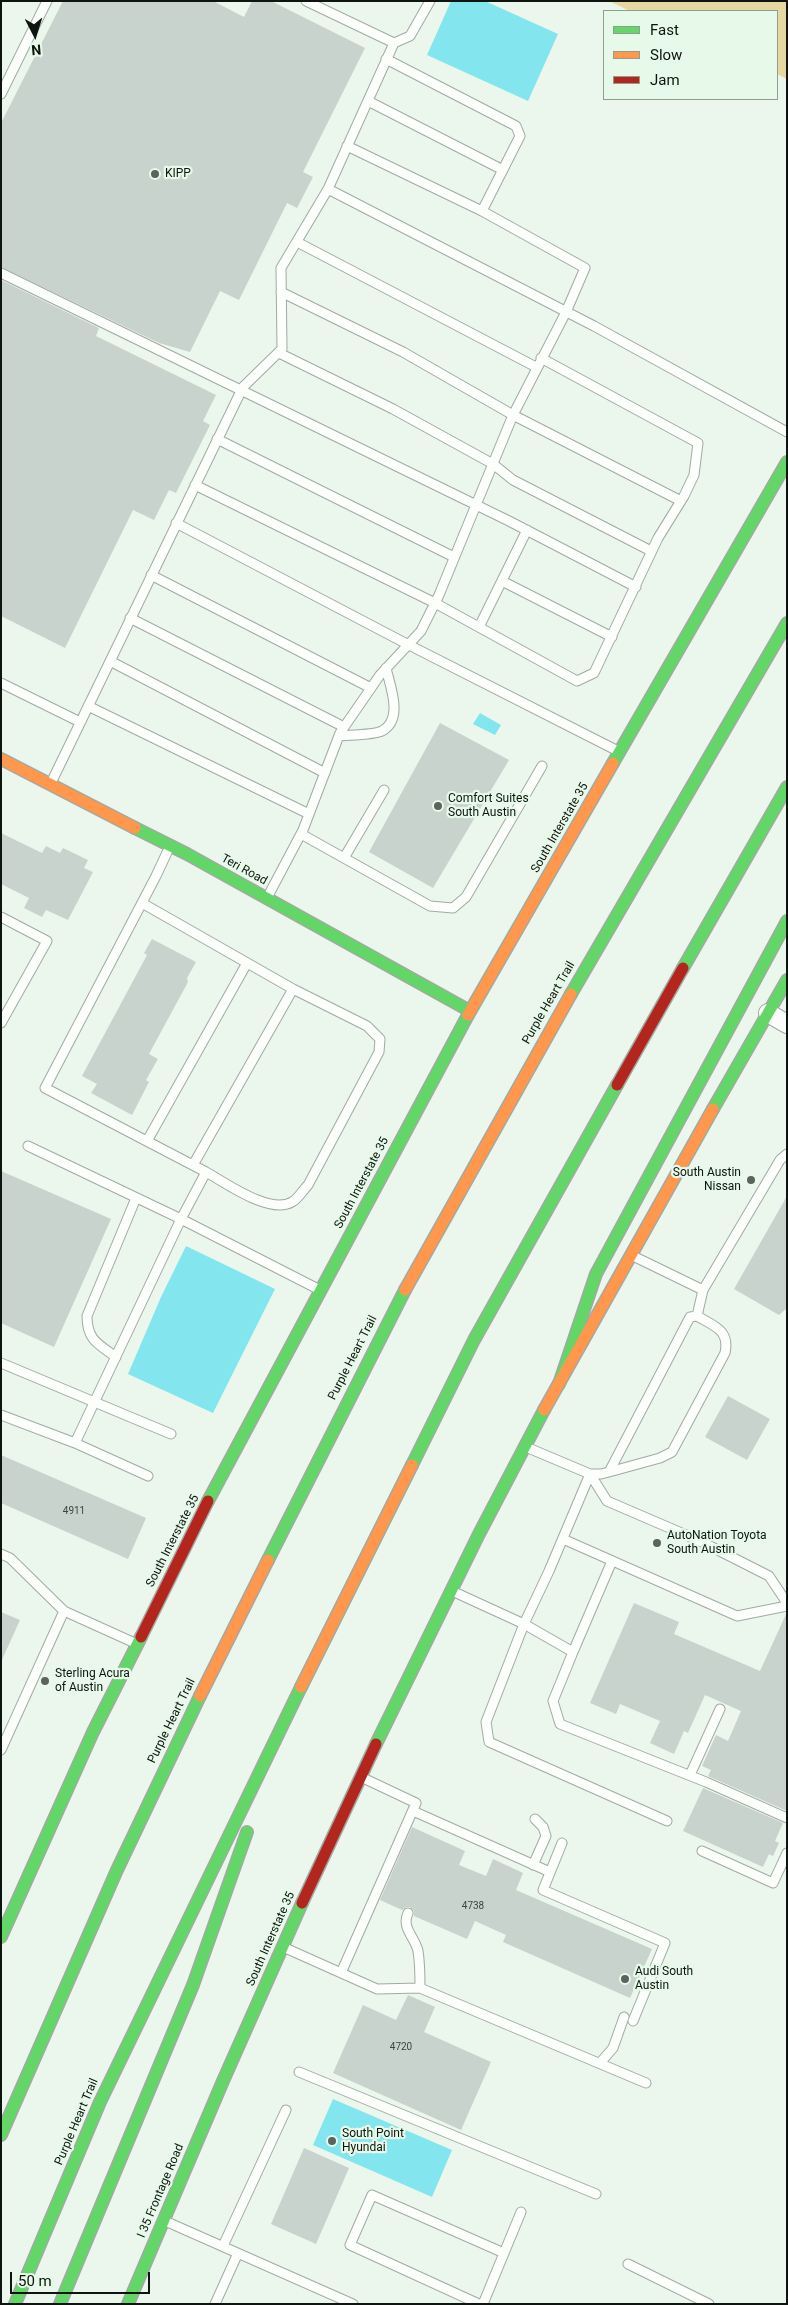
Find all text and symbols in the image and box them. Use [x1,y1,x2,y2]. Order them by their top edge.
north arrow [10,10,60,60]
legend [603,10,778,100]
text: Fast [650,21,679,39]
text: N [31,42,42,58]
text: Slow [650,46,682,64]
text: Jam [650,71,680,89]
place label: KIPP [165,167,191,181]
marker: KIPP [149,168,161,180]
street label: South Interstate 35 [528,780,592,876]
place label: Comfort Suites South Austin [448,792,529,820]
marker: Comfort Suites South Austin [432,800,444,812]
street label: Teri Road [218,851,270,889]
street label: Purple Heart Trail [520,959,578,1047]
street label: South Interstate 35 [332,1135,392,1231]
place label: South Austin Nissan [673,1166,741,1194]
marker: South Austin Nissan [745,1174,757,1186]
street label: Purple Heart Trail [326,1313,380,1403]
street label: South Interstate 35 [143,1492,203,1590]
house number: 4911 [63,1505,85,1517]
place label: AutoNation Toyota South Austin [667,1529,767,1557]
marker: AutoNation Toyota South Austin [651,1537,663,1549]
place label: Sterling Acura of Austin [55,1667,130,1695]
marker: Sterling Acura of Austin [39,1675,51,1687]
street label: Purple Heart Trail [145,1676,199,1766]
street label: South Interstate 35 [244,1890,298,1988]
house number: 4738 [462,1900,484,1912]
place label: Audi South Austin [635,1965,693,1993]
marker: Audi South Austin [619,1973,631,1985]
house number: 4720 [390,2041,412,2053]
street label: Purple Heart Trail [52,2076,102,2168]
place label: South Point Hyundai [342,2127,404,2155]
marker: South Point Hyundai [326,2135,338,2147]
street label: I 35 Frontage Road [135,2142,187,2240]
scale bar [12,2262,152,2294]
text: 50 m [18,2272,52,2290]

